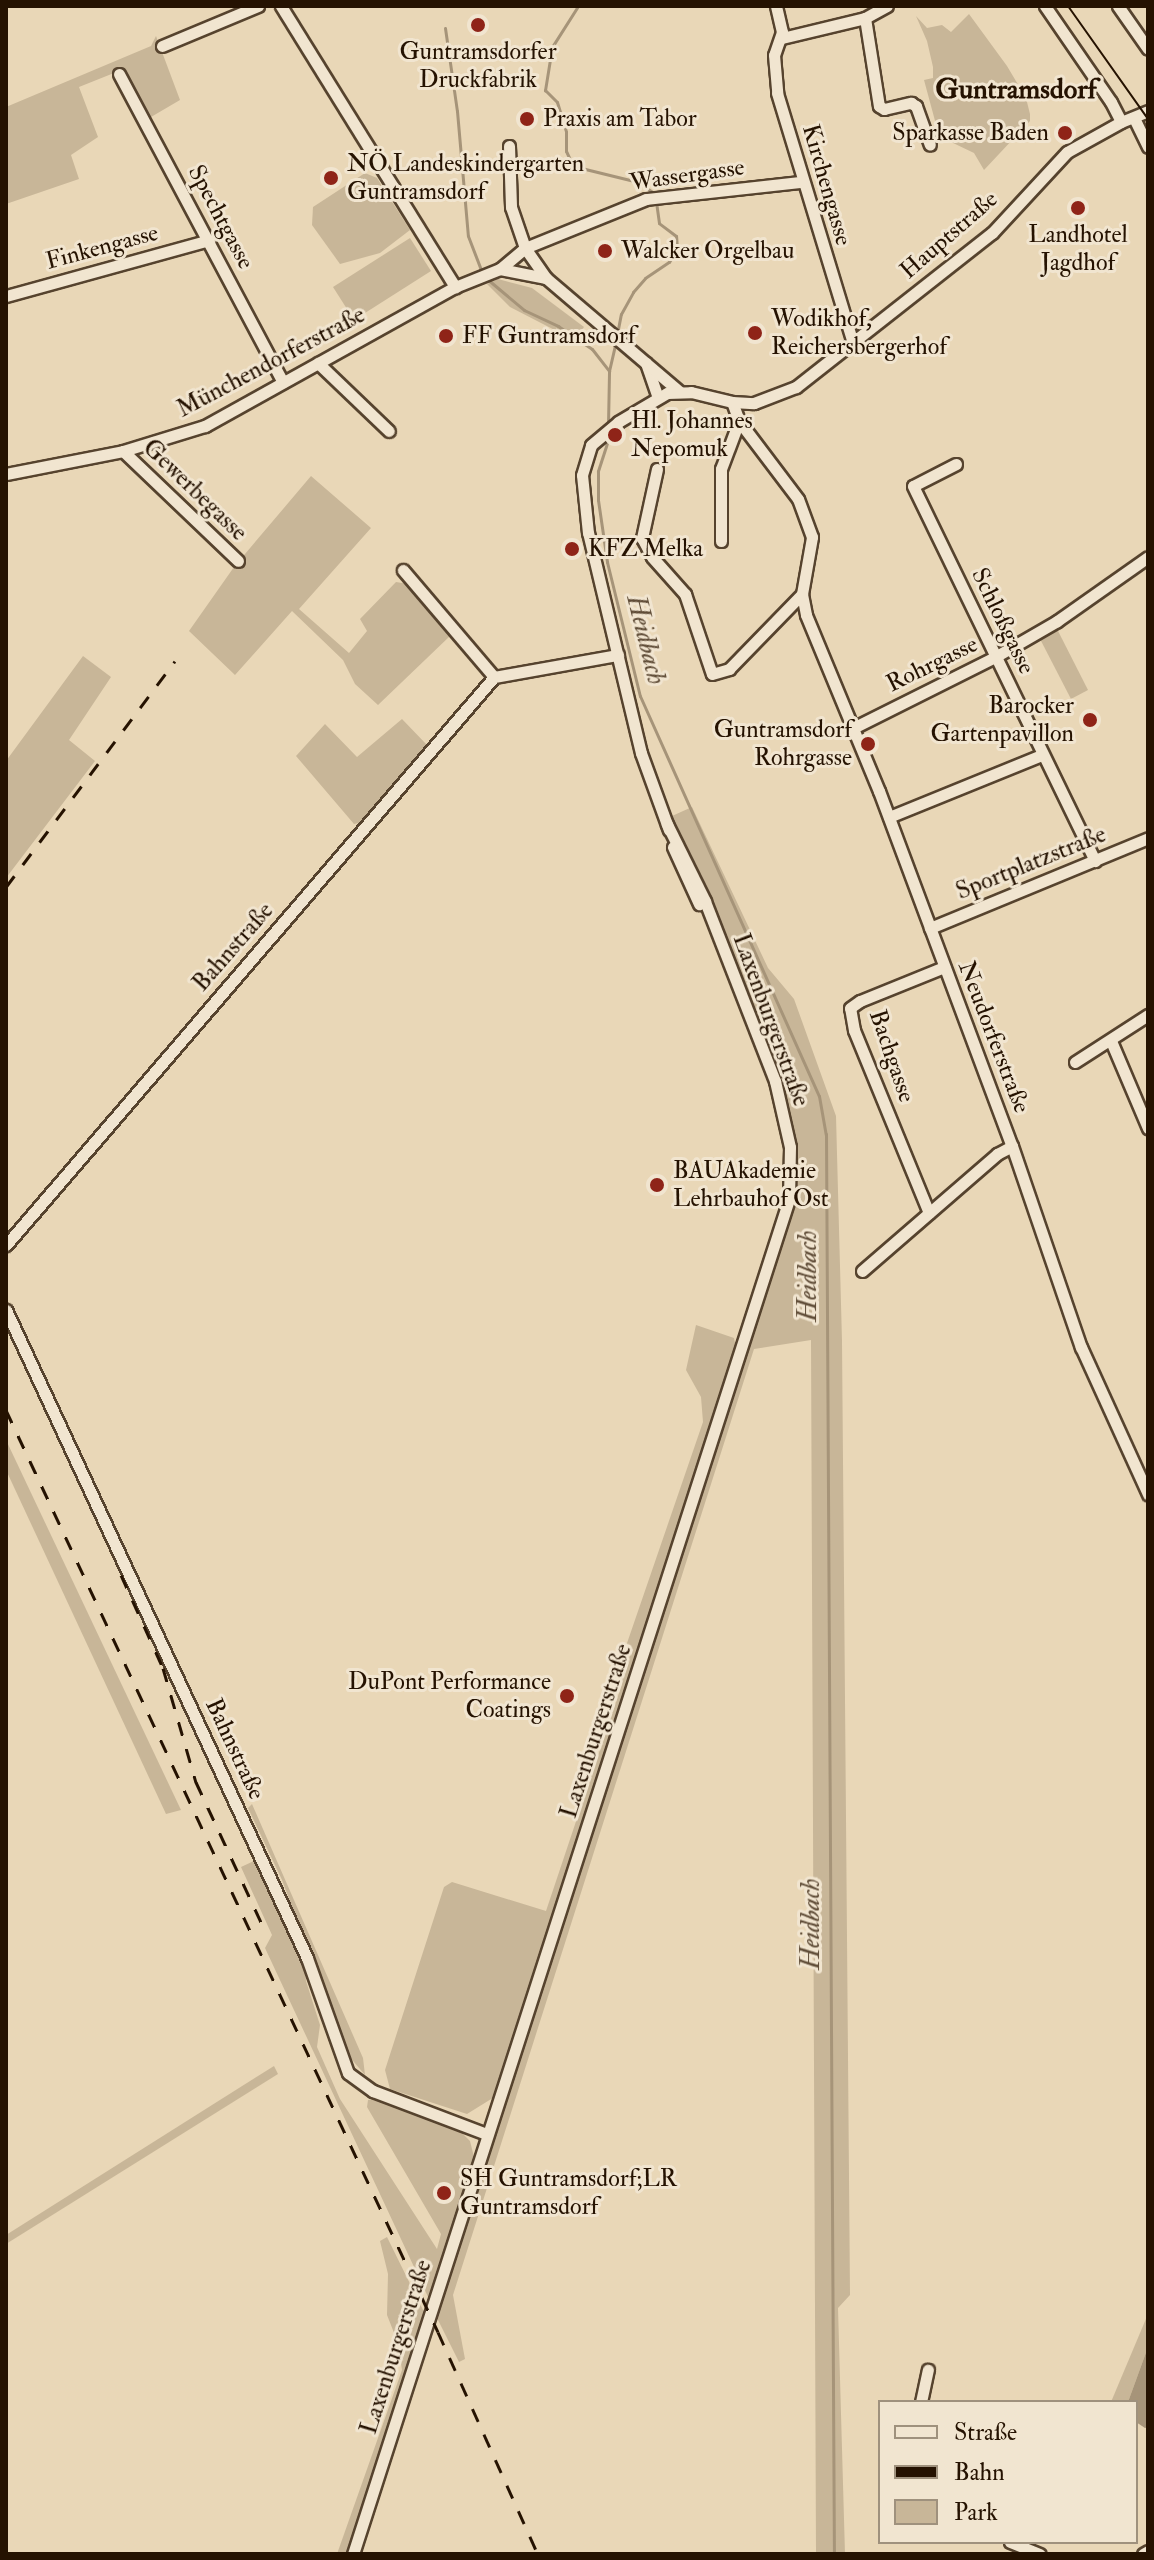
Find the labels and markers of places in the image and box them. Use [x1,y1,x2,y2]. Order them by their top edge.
marker: Guntramsdorfer Druckfabrik [469,16,487,34]
place label: Guntramsdorfer Druckfabrik [399,38,557,94]
place label: Praxis am Tabor [543,105,697,133]
marker: Praxis am Tabor [518,110,536,128]
place label: Sparkasse Baden [892,119,1049,147]
marker: Sparkasse Baden [1056,124,1074,142]
place label: NÖ Landeskindergarten Guntramsdorf [347,150,584,206]
marker: NÖ Landeskindergarten Guntramsdorf [322,169,340,187]
marker: Landhotel Jagdhof [1069,199,1087,217]
place label: Landhotel Jagdhof [1028,221,1128,277]
place label: Walcker Orgelbau [621,237,794,265]
marker: Walcker Orgelbau [596,242,614,260]
place label: Wodikhof, Reichersbergerhof [771,305,947,361]
place label: FF Guntramsdorf [462,322,636,350]
marker: Wodikhof, Reichersbergerhof [746,324,764,342]
marker: FF Guntramsdorf [437,327,455,345]
place label: Hl. Johannes Nepomuk [631,407,753,463]
marker: Hl. Johannes Nepomuk [606,426,624,444]
place label: KFZ Melka [588,535,703,563]
marker: KFZ Melka [563,540,581,558]
place label: Barocker Gartenpavillon [930,692,1074,748]
marker: Barocker Gartenpavillon [1081,711,1099,729]
place label: Guntramsdorf Rohrgasse [714,716,852,772]
marker: Guntramsdorf Rohrgasse [859,735,877,753]
place label: BAUAkademie Lehrbauhof Ost [673,1157,829,1213]
marker: BAUAkademie Lehrbauhof Ost [648,1176,666,1194]
place label: DuPont Performance Coatings [348,1668,551,1724]
marker: DuPont Performance Coatings [558,1687,576,1705]
place label: SH Guntramsdorf;LR Guntramsdorf [460,2165,677,2221]
marker: SH Guntramsdorf;LR Guntramsdorf [435,2184,453,2202]

